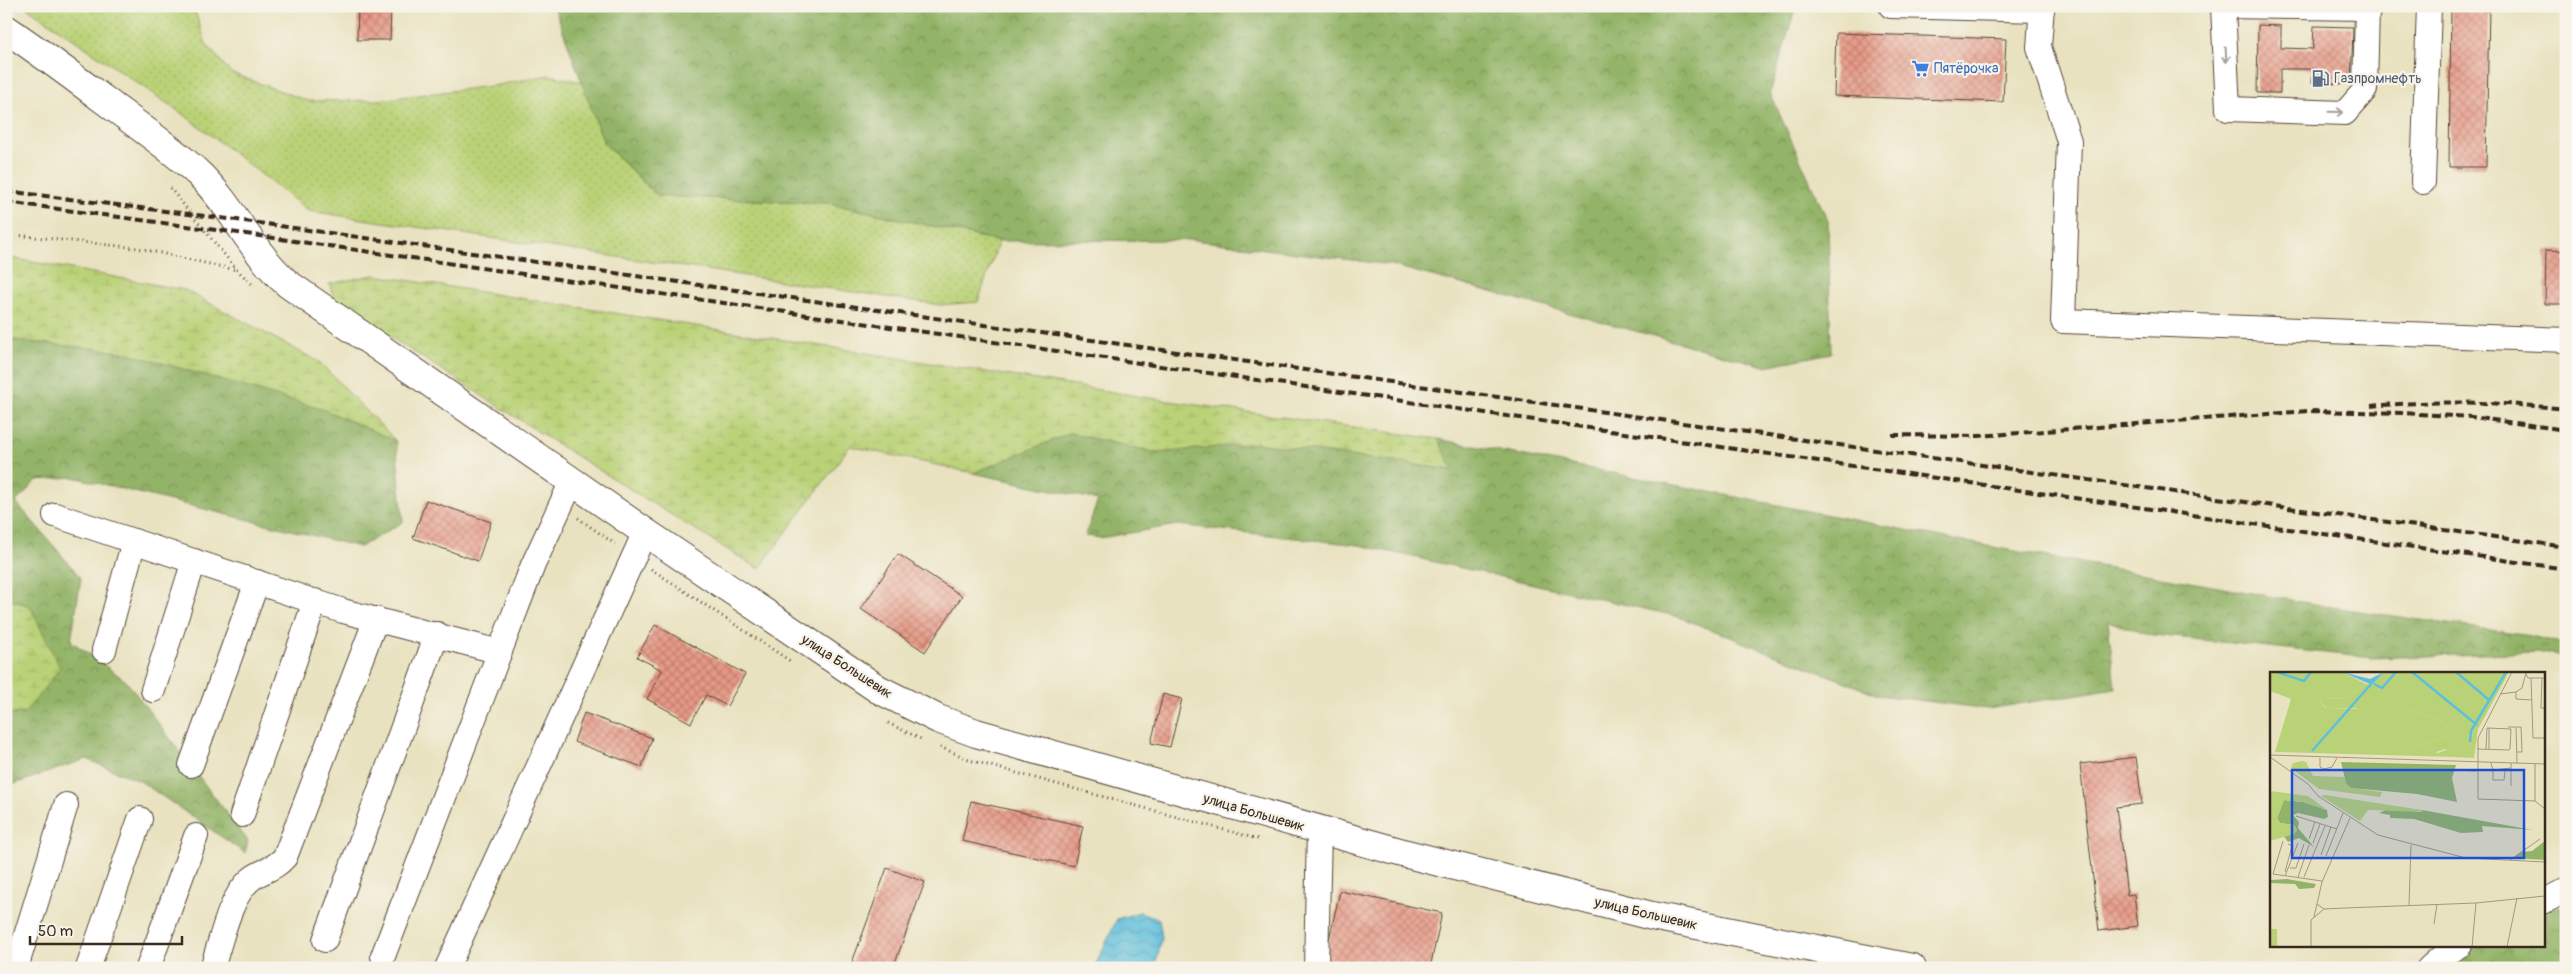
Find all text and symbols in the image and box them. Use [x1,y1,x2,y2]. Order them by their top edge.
one-way arrow [2221,47,2230,63]
supermarket icon: Пятёрочка [1910,58,1930,78]
place label: Пятёрочка [1934,60,1998,77]
fuel station icon: Газпромнефть [2310,68,2330,88]
place label: Газпромнефть [2334,70,2422,87]
one-way arrow [2328,107,2344,117]
street label: улица Большевик [797,630,895,702]
inset map [2270,672,2544,946]
street label: улица Большевик [1200,790,1307,835]
street label: улица Большевик [1592,893,1699,934]
scale bar [30,914,182,946]
text: 50 m [38,922,73,941]

